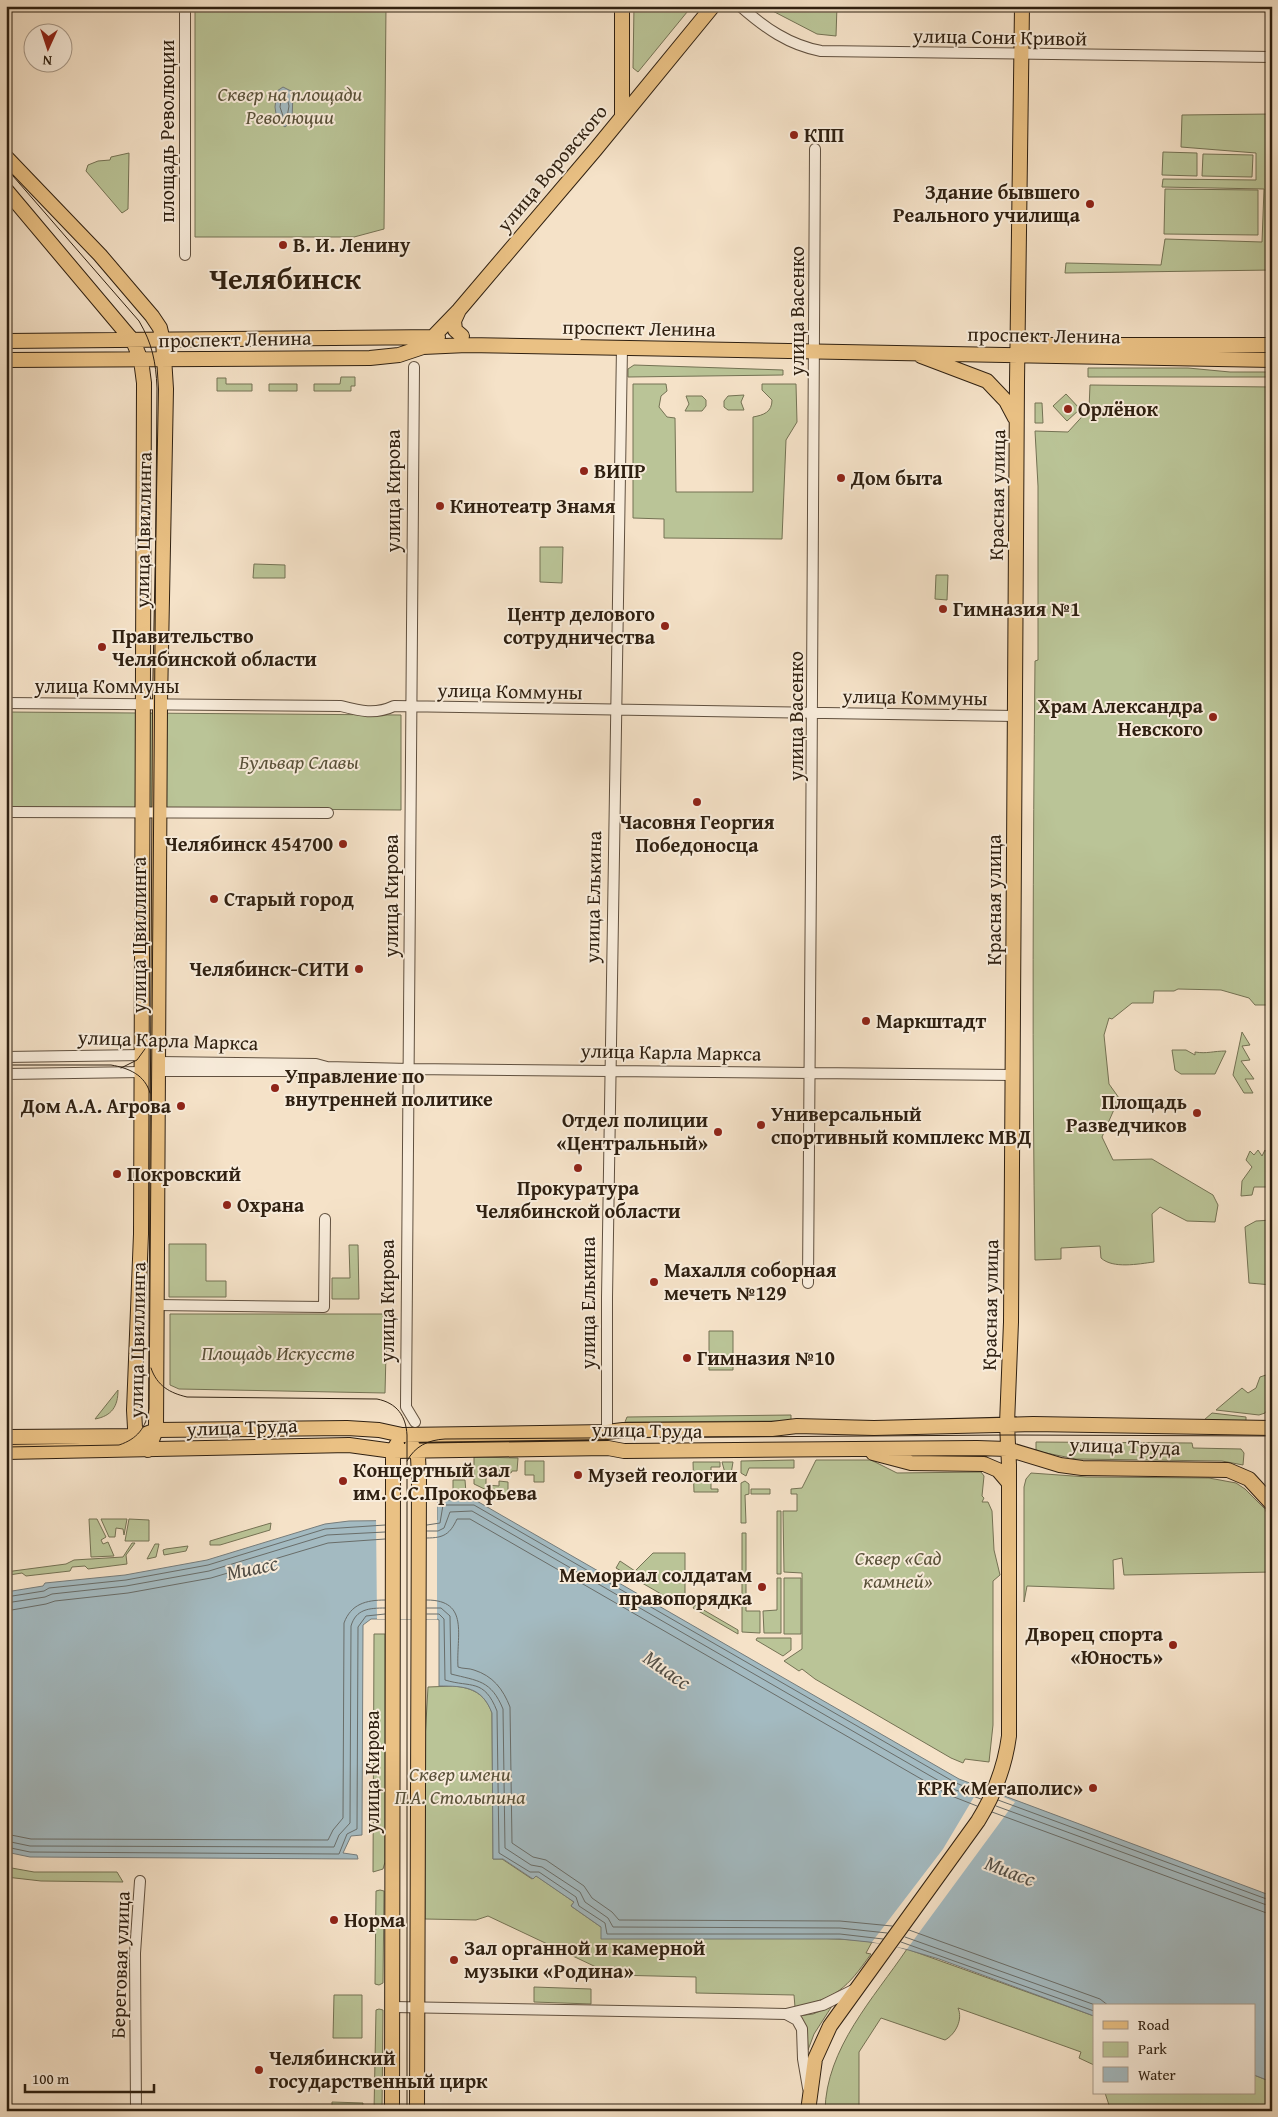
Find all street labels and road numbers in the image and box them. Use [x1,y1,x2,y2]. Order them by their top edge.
street label: улица Сони Кривой [912,20,1087,53]
street label: площадь Революции [152,39,181,222]
street label: улица Воровского [489,97,614,239]
street label: улица Васенко [782,246,811,377]
street label: проспект Ленина [562,312,716,343]
street label: проспект Ленина [967,319,1121,350]
street label: проспект Ленина [158,323,312,354]
street label: улица Кирова [378,429,407,553]
street label: Красная улица [981,429,1012,561]
street label: улица Цвиллинга [127,451,158,609]
street label: улица Васенко [781,651,810,782]
street label: улица Коммуны [33,671,180,700]
street label: улица Коммуны [436,675,583,706]
street label: улица Коммуны [841,681,988,712]
street label: улица Елькина [577,830,608,964]
street label: улица Кирова [376,834,405,958]
street label: Красная улица [979,834,1008,966]
street label: улица Цвиллинга [124,856,153,1014]
street label: улица Карла Маркса [76,1022,259,1057]
street label: улица Карла Маркса [579,1035,762,1068]
street label: улица Елькина [573,1236,602,1370]
street label: улица Кирова [372,1239,401,1363]
street label: Красная улица [974,1239,1005,1371]
street label: улица Цвиллинга [121,1261,152,1419]
street label: улица Труда [185,1410,298,1443]
street label: улица Труда [590,1414,703,1445]
street label: улица Труда [1068,1429,1181,1462]
street label: улица Кирова [357,1710,386,1834]
street label: Береговая улица [102,1890,137,2039]

